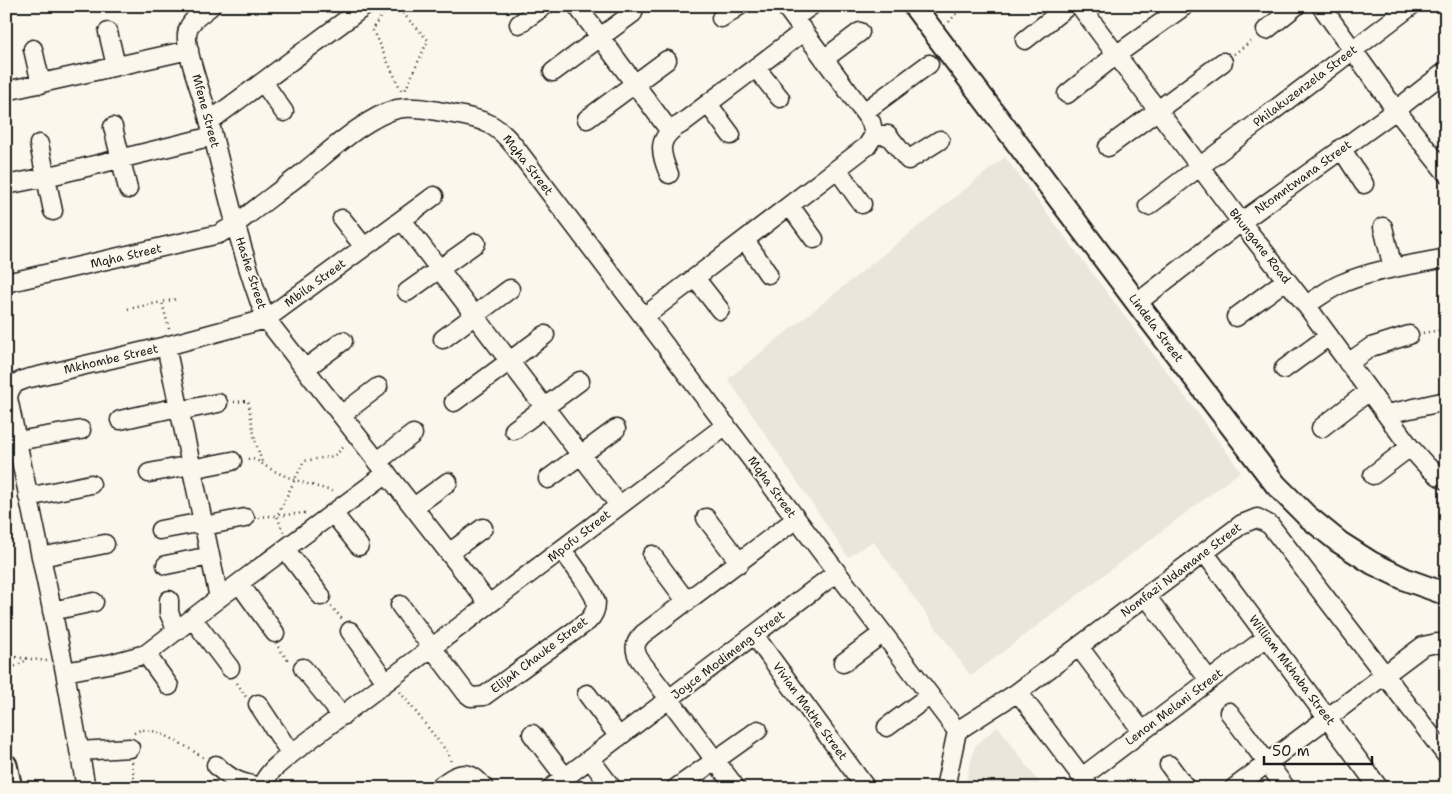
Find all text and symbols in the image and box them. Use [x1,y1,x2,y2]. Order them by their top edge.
street label: Philakuzenzela Street [1250,42,1360,130]
street label: Mfene Street [189,72,223,150]
street label: Mqha Street [499,131,557,199]
street label: Ntomntwana Street [1251,137,1355,217]
street label: Bhungane Road [1226,205,1295,287]
street label: Hashe Street [232,235,270,311]
street label: Mqha Street [89,240,163,272]
street label: Mbila Street [281,255,349,311]
street label: Lindela Street [1125,291,1187,365]
street label: Mkhombe Street [62,340,160,378]
street label: Mqha Street [744,453,800,521]
street label: Mpofu Street [544,506,614,566]
street label: Nomfazi Ndamane Street [1117,519,1245,621]
street label: Joyce Modimeng Street [668,607,788,703]
street label: William Mkhaba Street [1245,612,1339,728]
street label: Elijah Chauke Street [487,613,591,697]
street label: Vivian Mathe Street [769,659,851,763]
street label: Lenon Melani Street [1122,665,1226,749]
scale bar [1264,734,1372,766]
text: 50 m [1272,741,1310,761]

